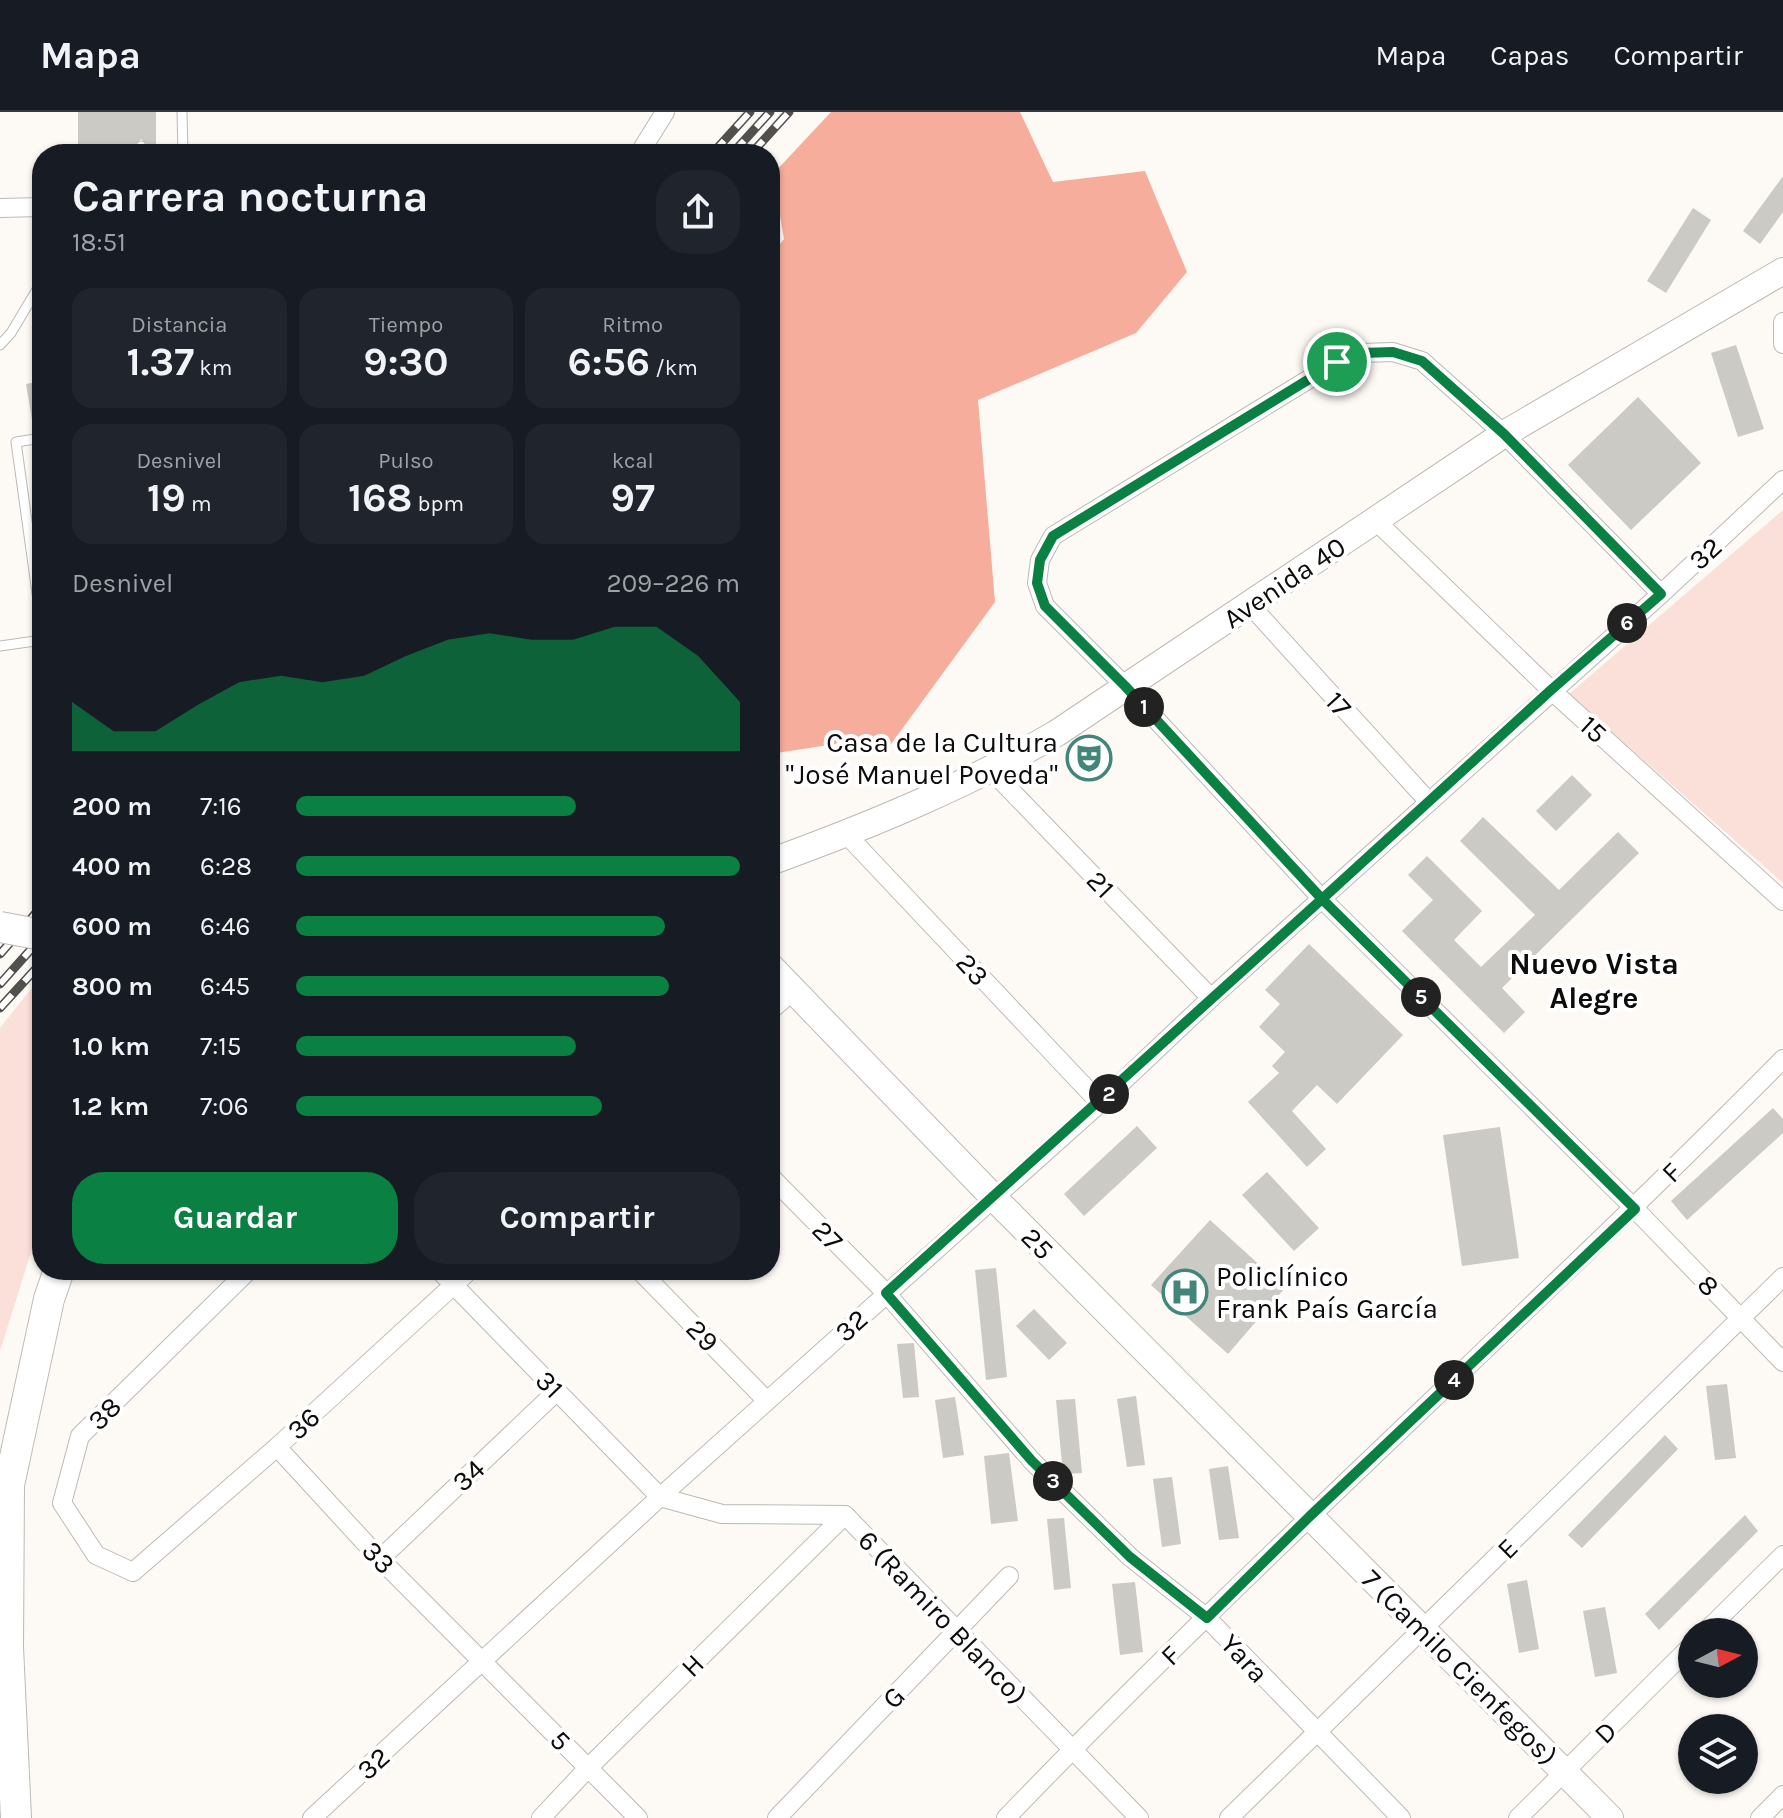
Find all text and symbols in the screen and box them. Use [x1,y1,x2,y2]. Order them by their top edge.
text: Mapa [40,33,141,78]
text: Mapa [1375,39,1446,72]
text: Capas [1490,39,1569,72]
text: Compartir [1613,39,1743,72]
button: share [656,170,740,254]
text: Carrera nocturna [72,171,429,222]
text: 18:51 [72,227,126,258]
text: Distancia [131,312,227,338]
text: Tiempo [369,312,443,338]
text: Ritmo [602,312,663,338]
pin [1303,328,1371,396]
text: 1.37 [126,338,194,385]
text: 9:30 [363,338,449,385]
text: 6:56 [568,338,650,385]
icon: arrive [1315,340,1359,384]
text: km [194,355,232,381]
text: /km [650,355,698,381]
text: Desnivel [136,448,222,474]
text: Pulso [378,448,434,474]
text: kcal [612,448,654,474]
text: 19 [147,474,186,521]
text: 168 [348,474,412,521]
text: 97 [611,474,655,521]
text: m [186,491,212,517]
text: bpm [412,491,464,517]
street label: Avenida 40 [1217,530,1352,635]
street label: 32 [1682,530,1729,577]
text: Desnivel [72,568,173,599]
text: 209–226 m [607,568,740,599]
pin: 6 [1607,603,1647,643]
text: 6 [1620,610,1634,636]
street label: 17 [1319,685,1358,724]
pin: 1 [1124,687,1164,727]
text: 1 [1140,694,1148,720]
street label: 15 [1573,709,1614,750]
place label: Casa de la Cultura "José Manuel Poveda" [786,726,1058,791]
theatre icon: Casa de la Cultura "José Manuel Poveda" [1065,734,1113,782]
text: 200 m [72,791,152,822]
text: 7:16 [200,791,242,822]
text: 400 m [72,851,152,882]
text: 6:28 [200,851,252,882]
street label: 21 [1080,864,1121,905]
text: 600 m [72,911,152,942]
text: 6:46 [200,911,250,942]
street label: 23 [949,946,996,993]
district label: Nuevo Vista Alegre [1509,946,1679,1016]
text: 800 m [72,971,153,1002]
text: 6:45 [200,971,250,1002]
pin: 5 [1401,977,1441,1017]
text: 5 [1415,984,1427,1010]
text: 1.0 km [72,1031,150,1062]
text: 7:15 [200,1031,241,1062]
pin: 2 [1089,1074,1129,1114]
text: 2 [1102,1081,1116,1107]
text: 1.2 km [72,1091,149,1122]
text: 7:06 [200,1091,249,1122]
street label: F [1654,1155,1688,1189]
button: Guardar [72,1172,398,1264]
button: Compartir [414,1172,740,1264]
street label: 27 [806,1213,850,1257]
street label: 25 [1015,1220,1061,1266]
place label: Policlínico Frank País García [1216,1260,1438,1325]
hospital icon: Policlínico Frank País García [1161,1268,1209,1316]
street label: 8 [1691,1268,1726,1303]
street label: 32 [828,1302,875,1349]
street label: 29 [679,1312,726,1358]
pin: 4 [1434,1360,1474,1400]
street label: 31 [529,1364,570,1405]
text: 4 [1447,1367,1461,1393]
street label: 38 [81,1390,128,1437]
street label: 36 [280,1400,327,1447]
street label: 34 [445,1452,492,1498]
pin: 3 [1033,1461,1073,1501]
text: 3 [1046,1468,1060,1494]
street label: 6 (Ramiro Blanco) [851,1523,1034,1711]
street label: E [1490,1531,1525,1566]
street label: 33 [355,1534,402,1581]
street label: 7 (Camilo Cienfegos) [1355,1563,1564,1772]
north arrow [1678,1618,1758,1698]
map controls [1678,1618,1758,1794]
street label: Yara [1214,1627,1275,1690]
street label: F [1154,1638,1187,1672]
street label: H [674,1647,711,1684]
street label: G [875,1679,911,1715]
street label: D [1587,1714,1624,1751]
button: layers [1678,1714,1758,1794]
street label: 5 [543,1723,578,1758]
street label: 32 [350,1740,397,1787]

